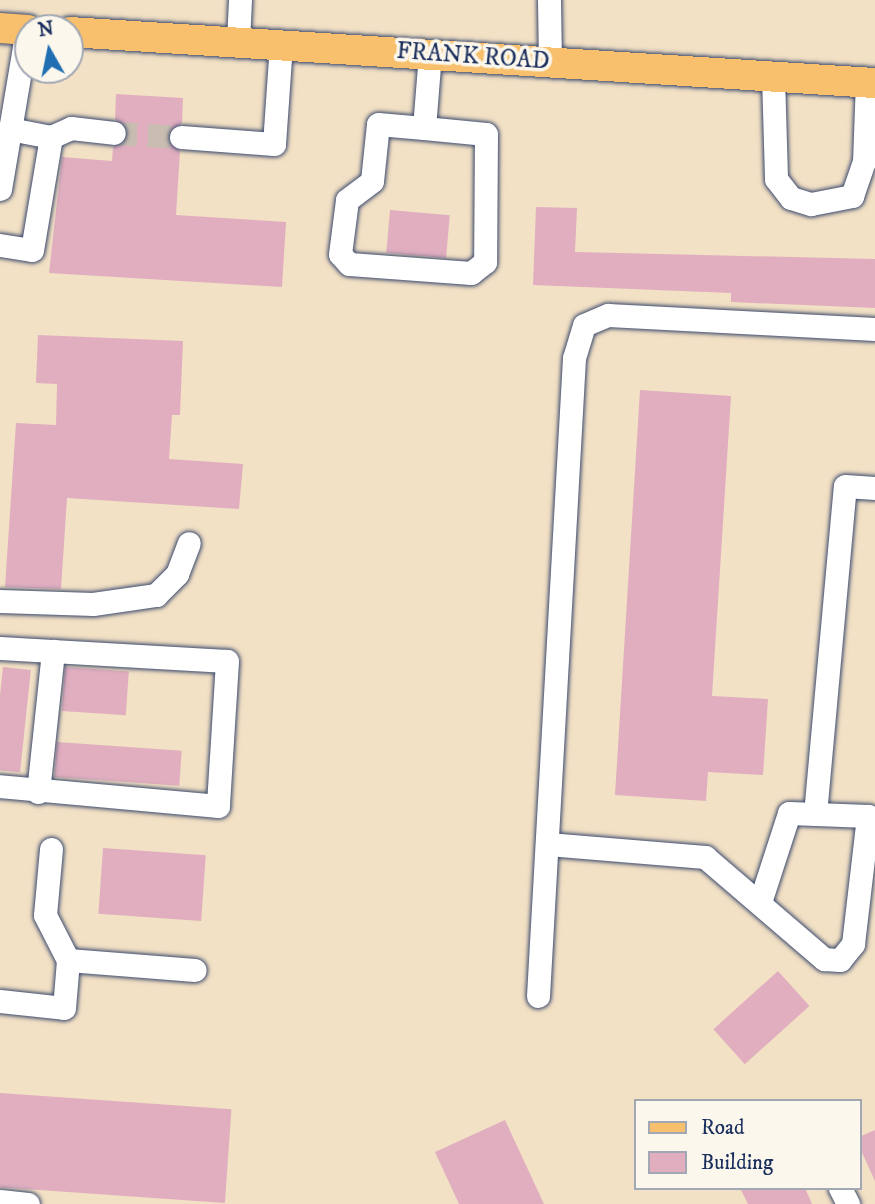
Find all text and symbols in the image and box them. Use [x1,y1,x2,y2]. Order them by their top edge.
north arrow [14,14,84,84]
text: N [36,17,55,42]
street label: FRANK ROAD [395,37,551,77]
legend [634,1099,861,1190]
text: Road [701,1115,745,1141]
text: Building [701,1150,773,1176]

